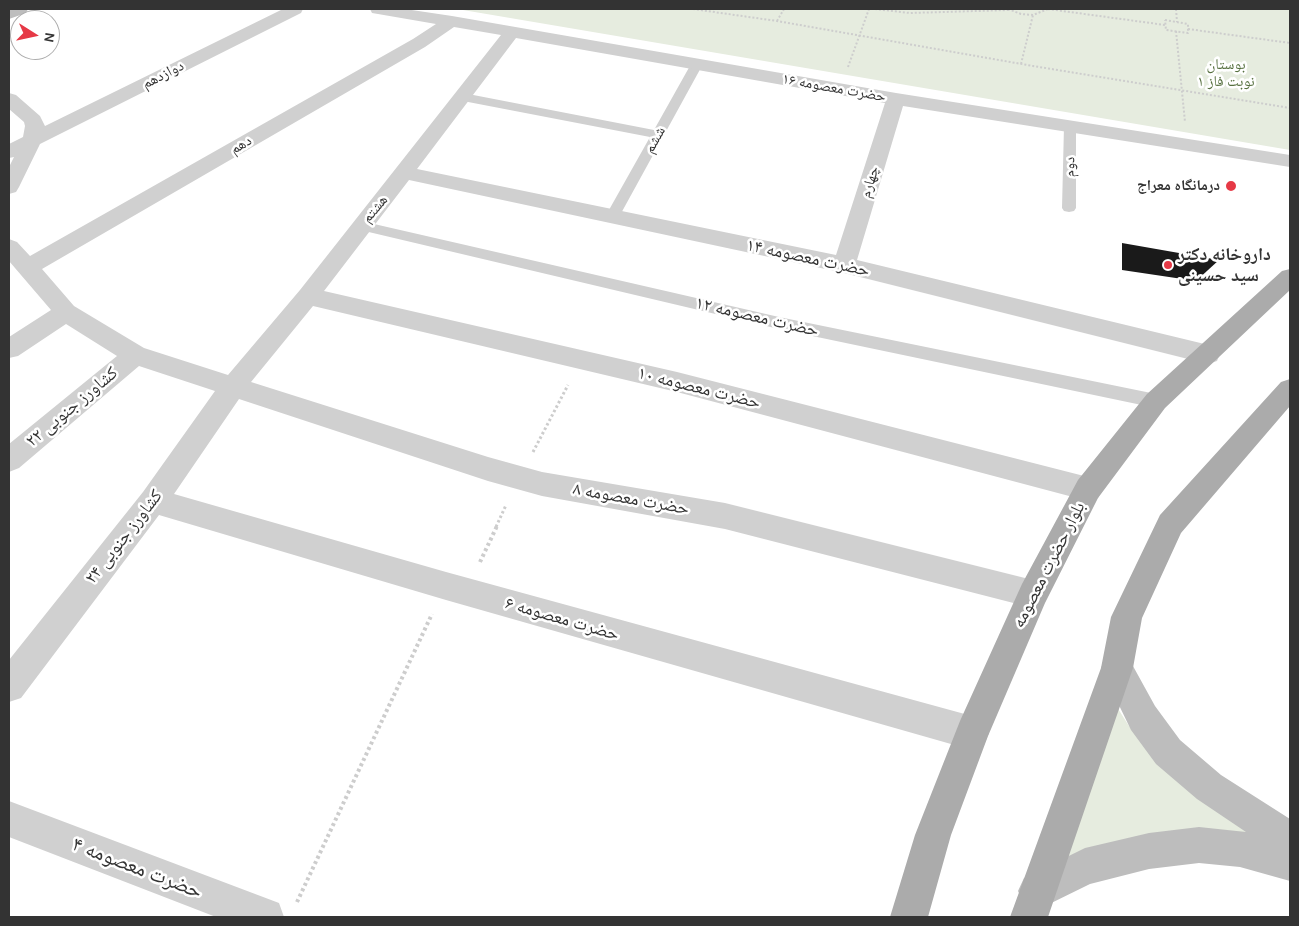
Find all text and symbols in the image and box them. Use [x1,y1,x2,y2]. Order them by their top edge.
north arrow [10,10,60,60]
text: N [40,31,59,44]
park label: بوستان نوبت فاز ۱ [1197,56,1255,91]
street label: دوازدهم [139,57,187,93]
street label: حضرت معصومه ۱۶ [781,70,887,106]
street label: ششم [640,124,670,156]
street label: دهم [227,132,255,158]
street label: دوم [1061,157,1079,177]
street label: چهارم [857,164,883,200]
place label: درمانگاه معراج [1137,177,1220,195]
marker: درمانگاه معراج [1224,179,1238,193]
street label: هشتم [358,191,392,227]
street label: حضرت معصومه ۱۴ [744,234,872,282]
place label: داروخانه دکتر سید حسینی [1178,244,1271,286]
marker: داروخانه دکتر سید حسینی [1162,259,1174,271]
street label: حضرت معصومه ۱۲ [693,292,821,342]
street label: کشاورز جنوبی ۲۲ [22,362,122,452]
street label: حضرت معصومه ۱۰ [635,362,763,414]
street label: حضرت معصومه ۸ [571,478,691,520]
street label: کشاورز جنوبی ۲۴ [81,486,167,588]
street label: بلوار حضرت معصومه [1008,498,1090,632]
street label: حضرت معصومه ۶ [502,592,622,646]
street label: حضرت معصومه ۴ [68,832,206,904]

